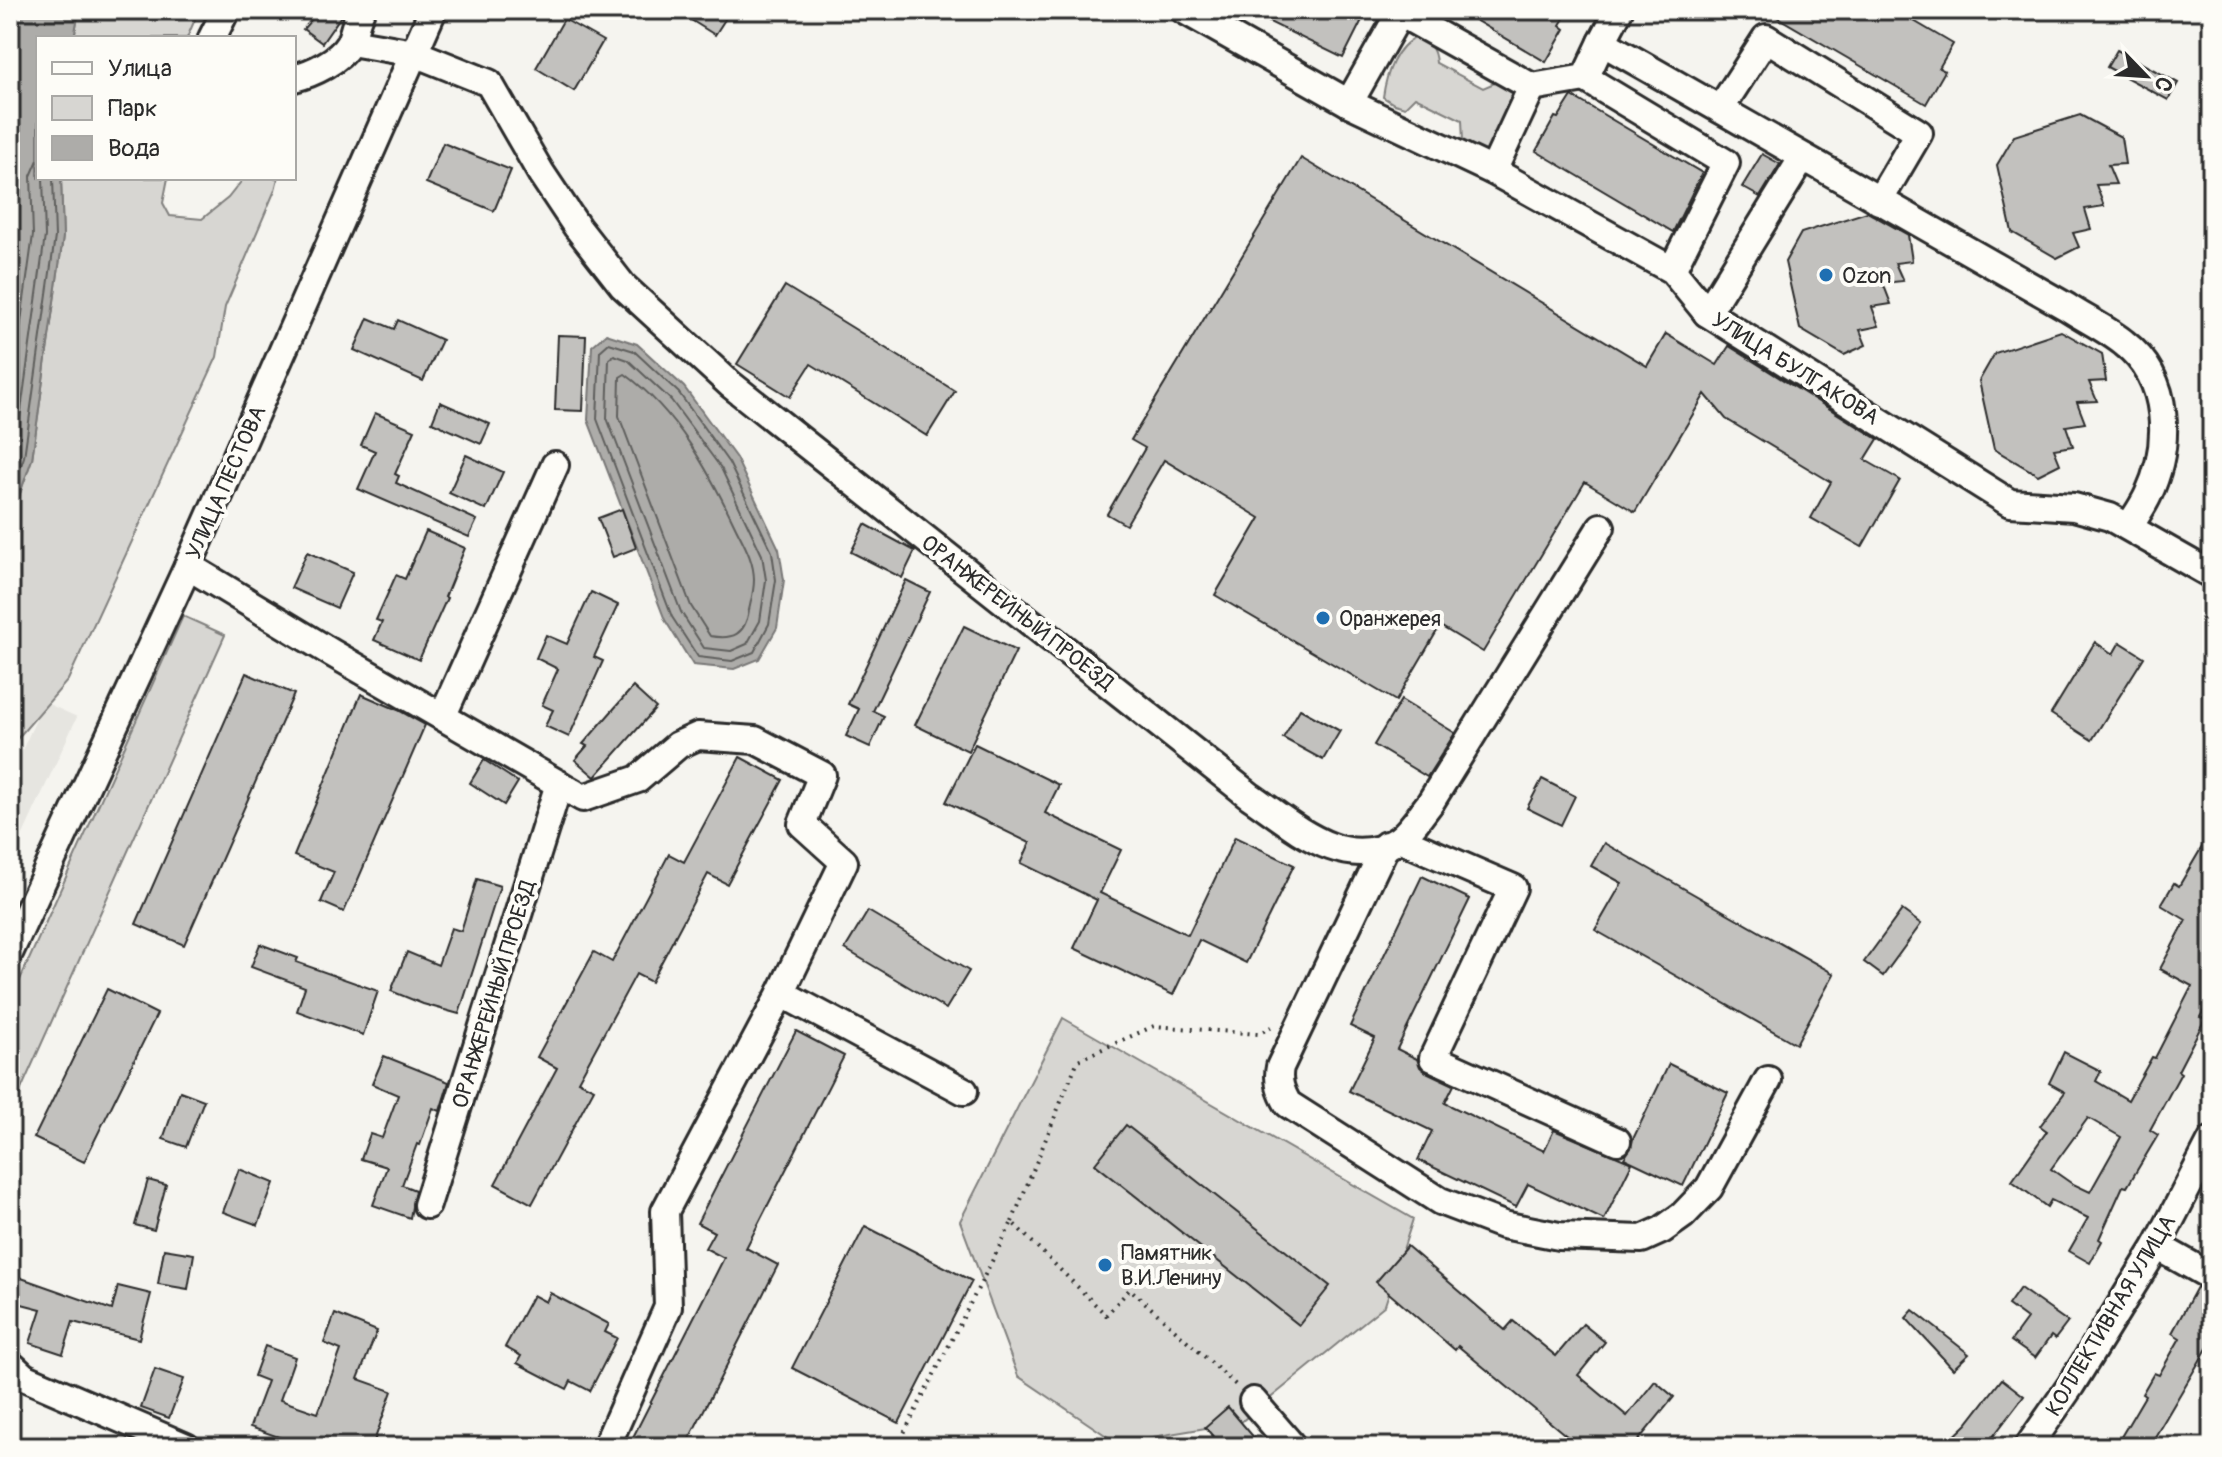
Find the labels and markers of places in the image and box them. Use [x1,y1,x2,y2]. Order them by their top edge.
place label: Ozon [1842,262,1891,290]
marker: Ozon [1817,266,1835,284]
place label: Оранжерея [1339,605,1441,633]
marker: Оранжерея [1314,609,1332,627]
place label: Памятник В.И.Ленину [1121,1239,1221,1292]
marker: Памятник В.И.Ленину [1096,1256,1114,1274]

